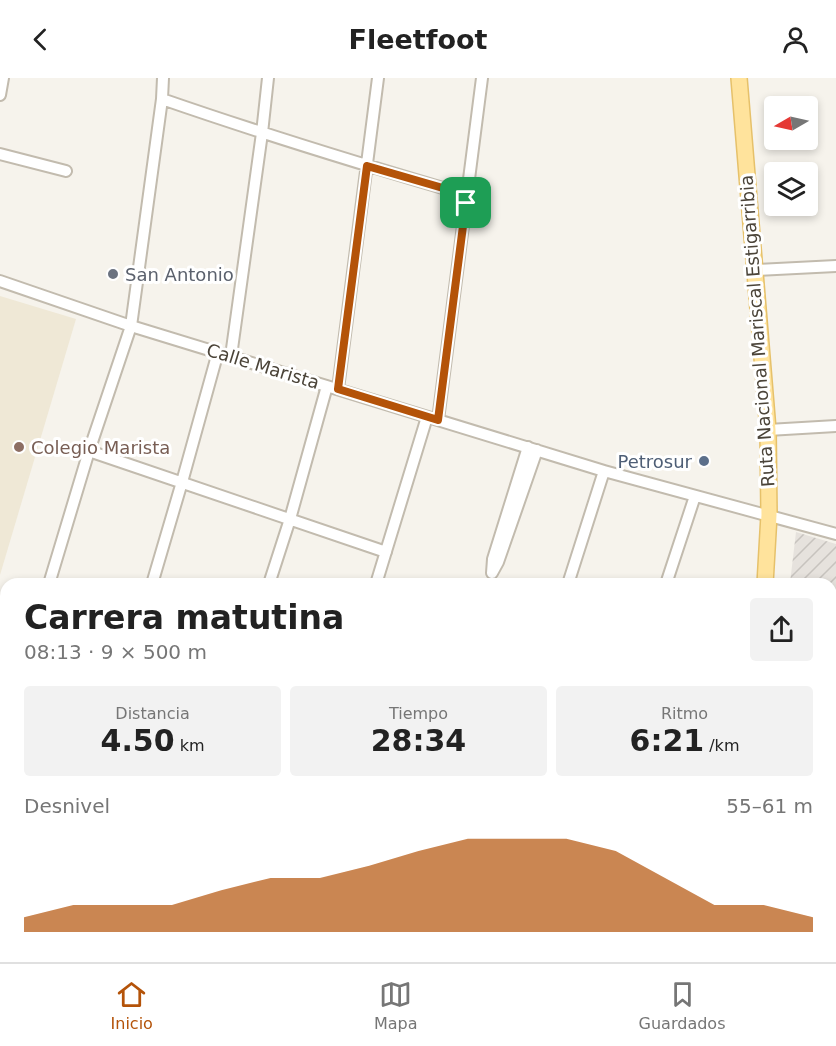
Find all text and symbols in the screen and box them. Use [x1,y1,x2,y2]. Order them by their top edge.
icon: back [24,23,57,56]
icon: person [779,23,812,56]
text: Fleetfoot [349,24,487,55]
north arrow [764,96,818,150]
map controls [764,96,818,216]
button: layers [764,162,818,216]
street label: Ruta Nacional Mariscal Estigarribia [736,174,778,488]
pin [440,177,491,228]
icon: arrive [449,186,482,219]
place label: San Antonio [125,264,234,285]
marker: San Antonio [106,267,120,281]
street label: Calle Marista [204,339,322,393]
place label: Colegio Marista [31,437,170,458]
marker: Colegio Marista [12,440,26,454]
place label: Petrosur [617,451,693,472]
marker: Petrosur [697,454,711,468]
text: Carrera matutina [24,598,344,637]
button: share [750,598,813,661]
text: 08:13 · 9 × 500 m [24,640,207,664]
text: Distancia [115,704,190,723]
text: Tiempo [389,704,448,723]
text: Ritmo [661,704,708,723]
text: 4.50 [101,723,175,758]
text: 28:34 [371,723,466,758]
text: 6:21 [630,723,704,758]
text: km [175,736,204,755]
text: /km [704,736,739,755]
text: Desnivel [24,794,110,818]
text: 55–61 m [726,794,813,818]
tab: Inicio [111,978,153,1033]
tab: Mapa [374,978,418,1033]
tab: Guardados [639,978,725,1033]

